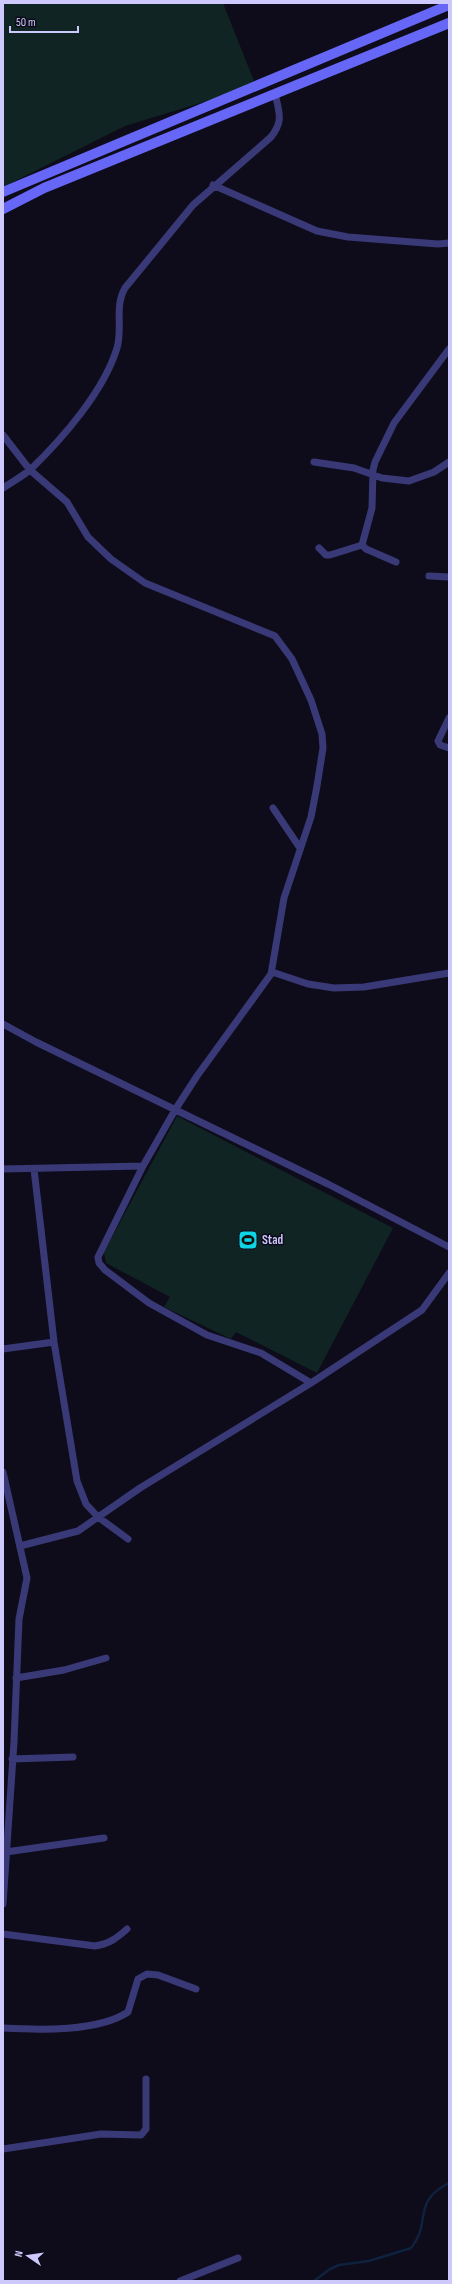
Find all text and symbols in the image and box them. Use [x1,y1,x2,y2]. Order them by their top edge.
scale bar [10,8,78,34]
text: 50 m [16,15,36,30]
sports icon: Stad [237,1229,259,1251]
place label: Stad [262,1232,283,1248]
north arrow [8,2236,48,2276]
text: N [12,2249,26,2258]

